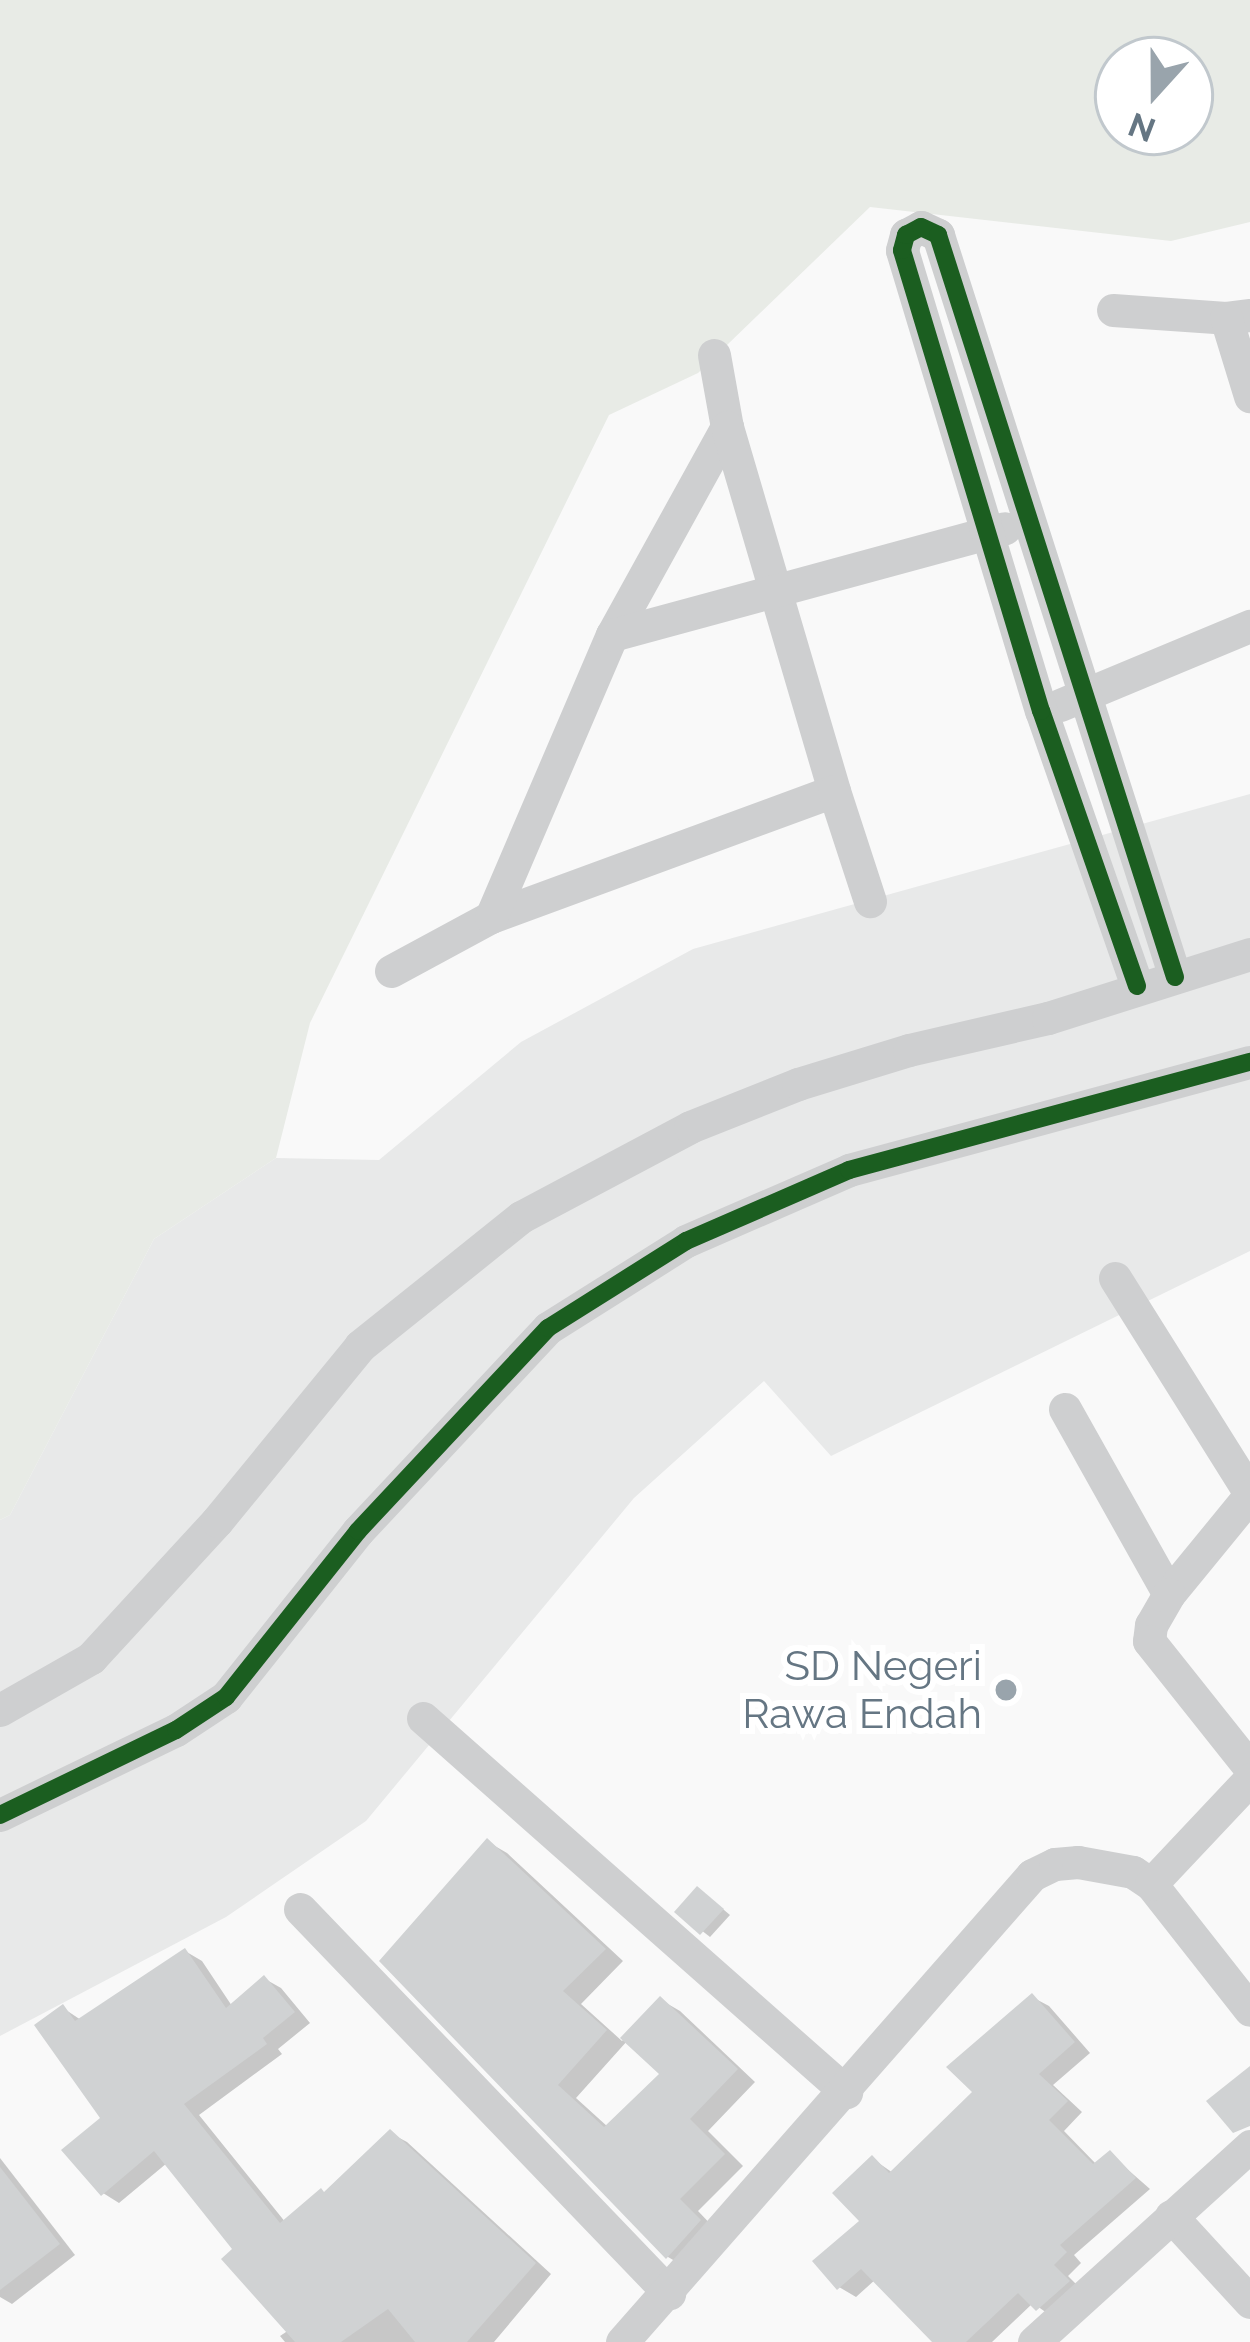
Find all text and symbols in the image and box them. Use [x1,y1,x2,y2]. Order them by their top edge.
north arrow [1094,36,1214,156]
text: N [1123,105,1161,150]
place label: SD Negeri Rawa Endah [742,1641,982,1740]
marker: SD Negeri Rawa Endah [993,1677,1019,1703]

